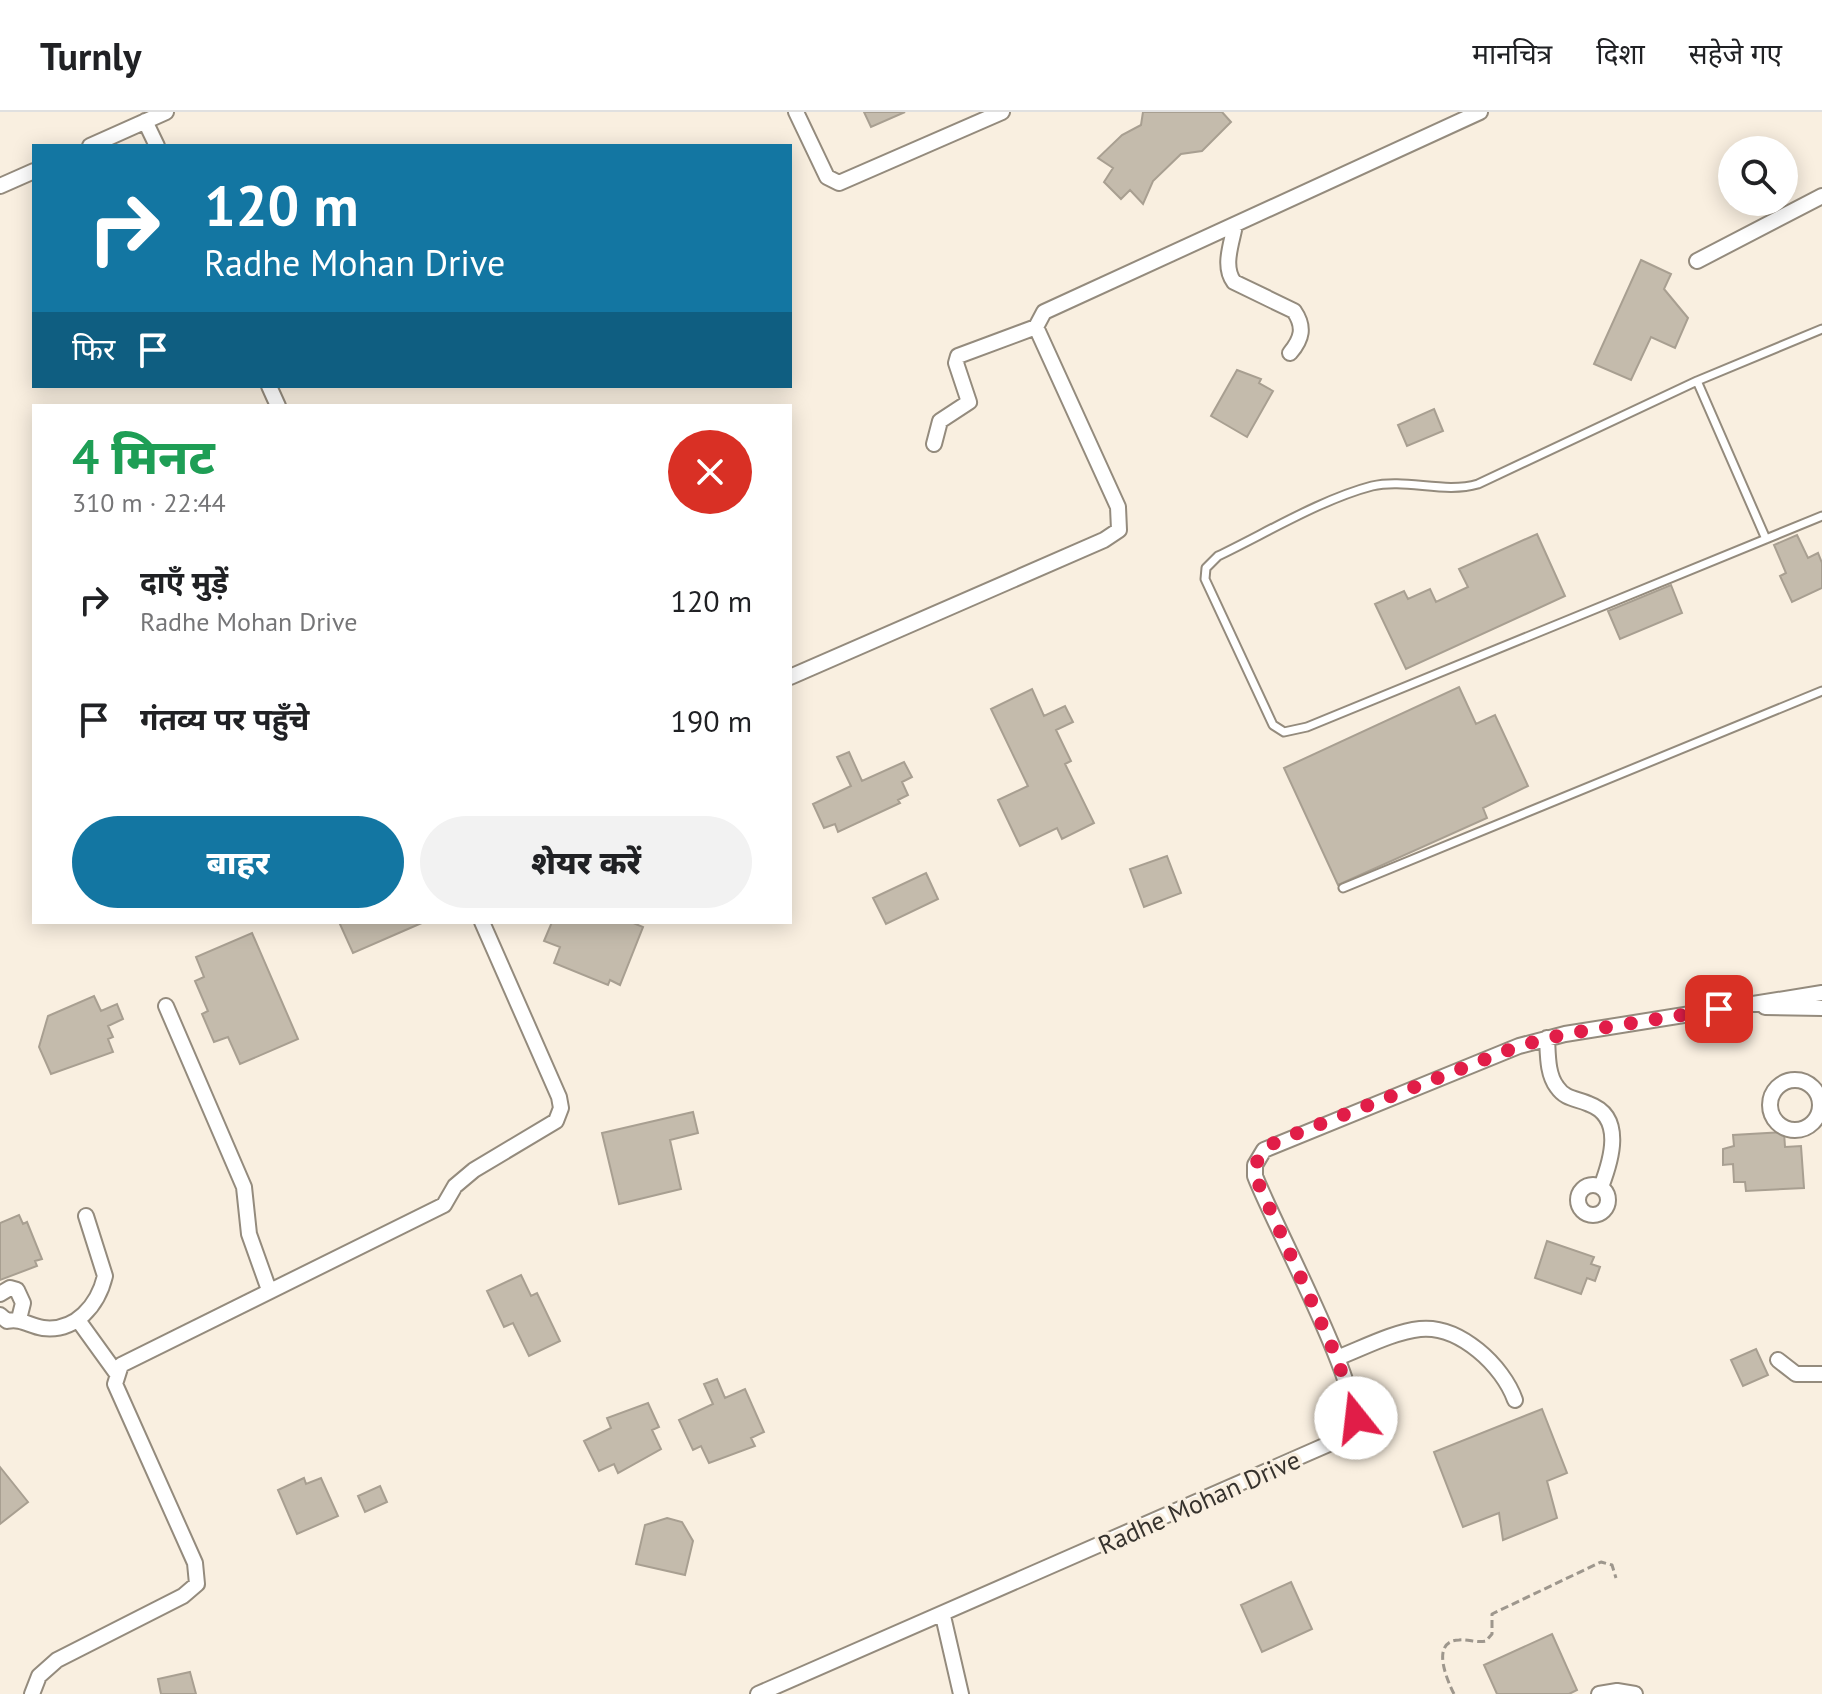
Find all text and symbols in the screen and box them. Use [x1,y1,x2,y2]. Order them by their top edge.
text: Turnly [40,31,141,80]
text: मानचित्र [1472,35,1552,72]
text: दिशा [1596,35,1645,72]
text: सहेजे गए [1689,35,1782,72]
map controls [1718,136,1798,216]
button: search [1718,136,1798,216]
text: 120 m [204,169,359,241]
icon: right [72,176,176,280]
text: Radhe Mohan Drive [204,239,505,286]
icon: arrive [131,328,175,372]
text: फिर [72,329,115,368]
text: 4 मिनट [72,425,215,487]
button: close [668,430,752,514]
text: 310 m · 22:44 [72,486,226,519]
text: दाएँ मुड़ें [140,562,228,601]
icon: right [72,578,116,622]
text: 120 m [671,581,752,620]
text: Radhe Mohan Drive [140,605,358,638]
icon: arrive [72,698,116,742]
text: गंतव्य पर पहुँचे [140,699,309,738]
text: 190 m [671,701,752,740]
button: बाहर [72,816,404,908]
button: शेयर करें [420,816,752,908]
pin [1685,975,1753,1043]
icon: arrive [1697,987,1741,1031]
position arrow [1314,1376,1398,1460]
street label: Radhe Mohan Drive [1093,1443,1305,1561]

